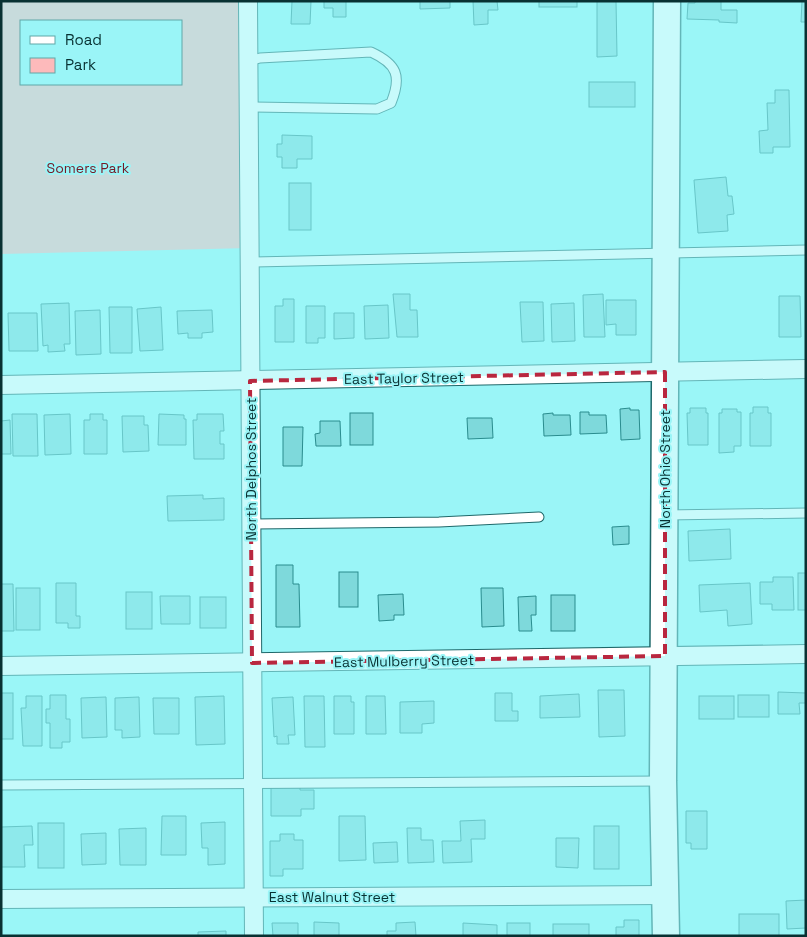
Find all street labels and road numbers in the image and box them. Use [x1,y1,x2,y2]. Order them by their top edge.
street label: East Taylor Street [344,368,464,388]
street label: North Delphos Street [242,398,260,540]
street label: North Ohio Street [656,410,674,528]
street label: East Mulberry Street [334,651,474,671]
street label: East Walnut Street [269,888,395,906]

